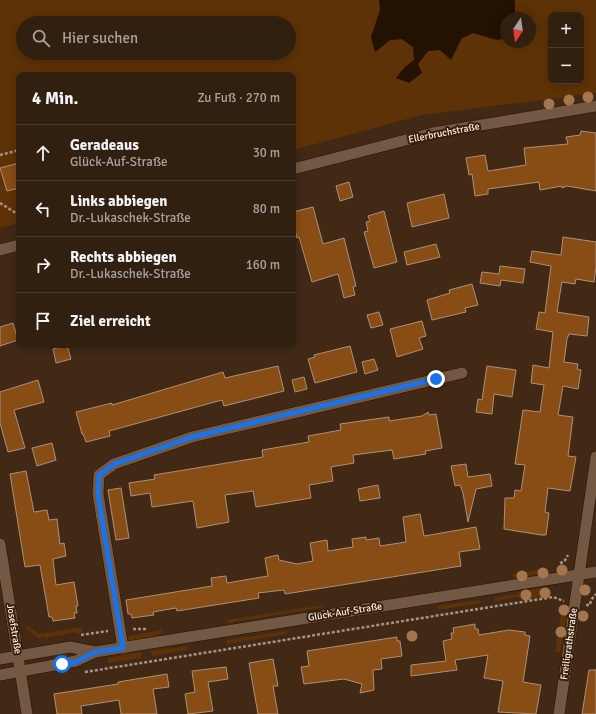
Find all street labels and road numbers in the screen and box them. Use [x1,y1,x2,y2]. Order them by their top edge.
street label: Ellerbruchstraße [407,120,481,146]
street label: Glück-Auf-Straße [307,600,383,624]
street label: Josefstraße [4,603,24,655]
street label: Freiligrathstraße [558,607,580,681]

